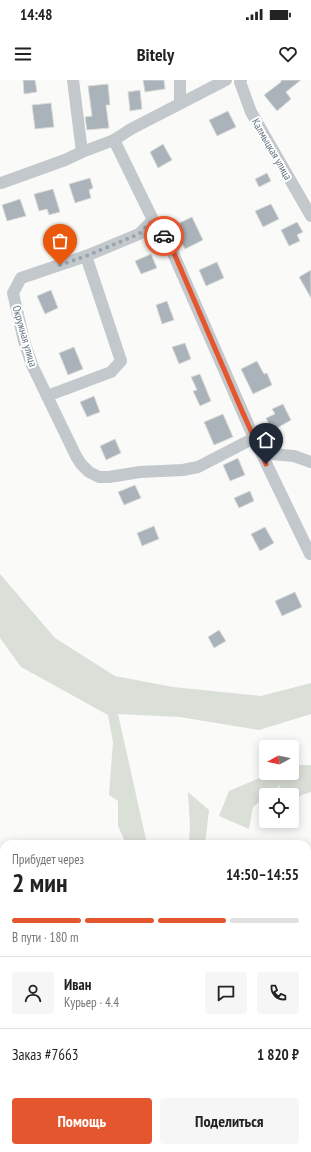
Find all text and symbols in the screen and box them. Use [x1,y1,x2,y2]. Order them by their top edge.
text: 14:48 [20,5,52,24]
icon: menu [12,43,34,65]
text: Bitely [137,43,174,66]
icon: heart [277,43,299,65]
street label: Калмыцкая улица [249,116,295,182]
courier [144,216,184,256]
pin [43,224,77,265]
icon: car [153,225,175,247]
icon: bag [49,230,71,252]
street label: Окружная улица [10,304,40,368]
pin [249,423,283,464]
icon: home [255,429,277,451]
north arrow [259,740,299,780]
map controls [259,740,299,828]
button: locate [259,788,299,828]
text: Прибудет через [12,851,84,868]
text: 14:50–14:55 [226,865,299,884]
text: 2 мин [12,866,67,899]
text: В пути · 180 m [12,929,78,946]
button: person [12,972,54,1014]
button: chat [205,972,247,1014]
button: phone [257,972,299,1014]
text: Иван [64,975,91,994]
text: Курьер · 4.4 [64,994,119,1011]
text: Заказ #7663 [12,1045,79,1064]
text: 1 820 ₽ [257,1045,299,1064]
button: Помощь [12,1098,152,1144]
button: Поделиться [160,1098,299,1144]

